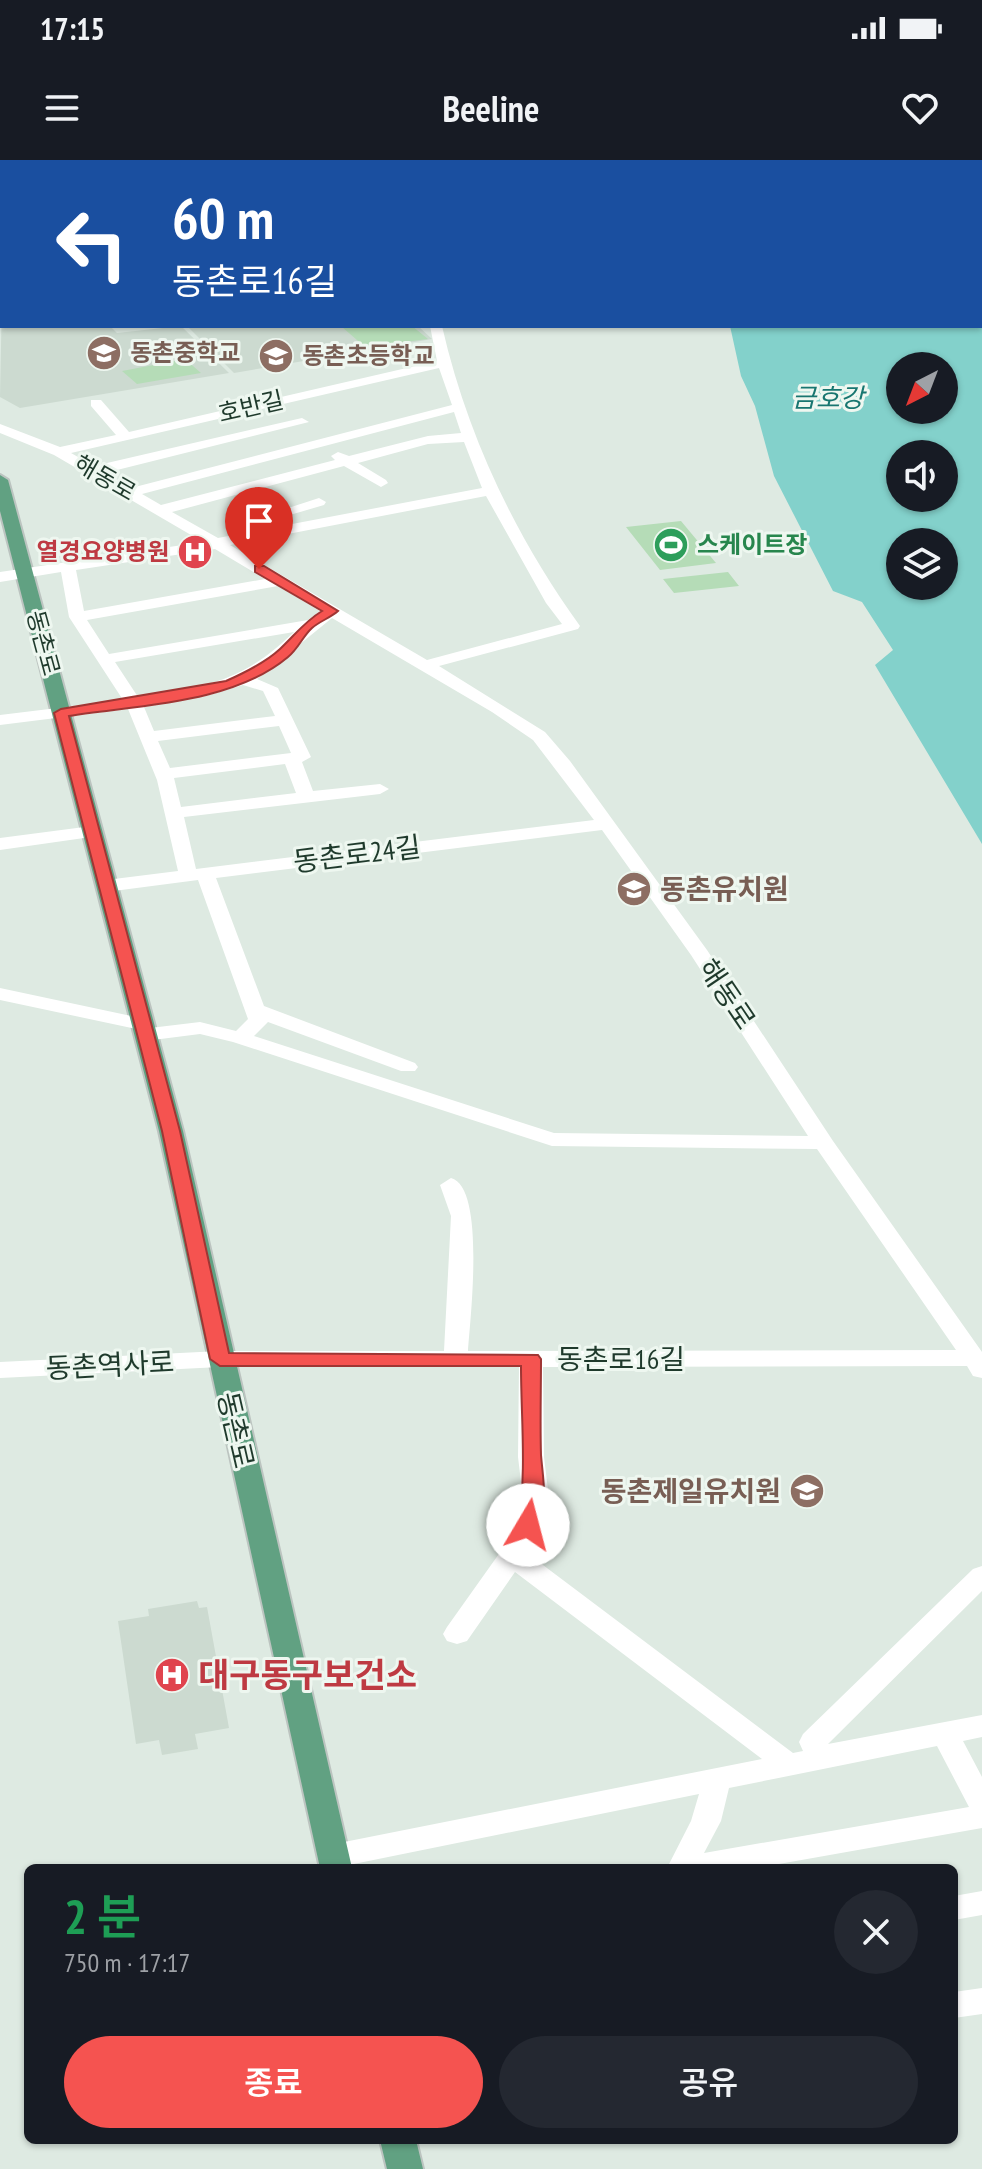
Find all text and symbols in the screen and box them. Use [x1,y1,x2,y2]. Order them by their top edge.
text: 17:15 [40,9,105,48]
text: Beeline [443,85,539,132]
icon: menu [40,86,84,130]
icon: heart [898,86,942,130]
text: 60 m [172,182,274,254]
icon: left [40,192,144,296]
text: 동촌로16길 [172,257,337,304]
school or university icon: 동촌중학교 [85,334,123,372]
place label: 동촌중학교 [130,337,240,368]
school or university icon: 동촌초등학교 [257,337,295,375]
place label: 동촌초등학교 [302,340,434,371]
north arrow [886,352,958,424]
map controls [886,352,958,600]
water label: 금호강 [792,381,867,414]
street label: 호반길 [215,384,287,429]
button: sound [886,440,958,512]
street label: 해동로 [69,448,142,508]
pin [225,487,293,569]
icon: arrive [237,499,281,543]
sports icon: 스케이트장 [652,526,690,564]
button: layers [886,528,958,600]
place label: 스케이트장 [697,529,807,560]
hospital icon: 열경요양병원 [176,533,214,571]
place label: 열경요양병원 [37,536,169,567]
street label: 동촌로 [20,607,67,679]
street label: 동촌로24길 [291,827,423,880]
school or university icon: 동촌유치원 [615,870,653,908]
place label: 동촌유치원 [660,870,789,907]
street label: 해동로 [690,951,764,1036]
street label: 동촌로16길 [557,1340,685,1377]
street label: 동촌역사로 [45,1343,175,1386]
street label: 동촌로 [210,1388,263,1472]
place label: 동촌제일유치원 [601,1472,781,1509]
school or university icon: 동촌제일유치원 [788,1472,826,1510]
position arrow [486,1483,570,1567]
place label: 대구동구보건소 [198,1652,417,1696]
hospital icon: 대구동구보건소 [153,1656,191,1694]
text: 2 분 [64,1885,141,1947]
button: close [834,1890,918,1974]
text: 750 m · 17:17 [64,1946,190,1979]
button: 종료 [64,2036,483,2128]
button: 공유 [499,2036,918,2128]

